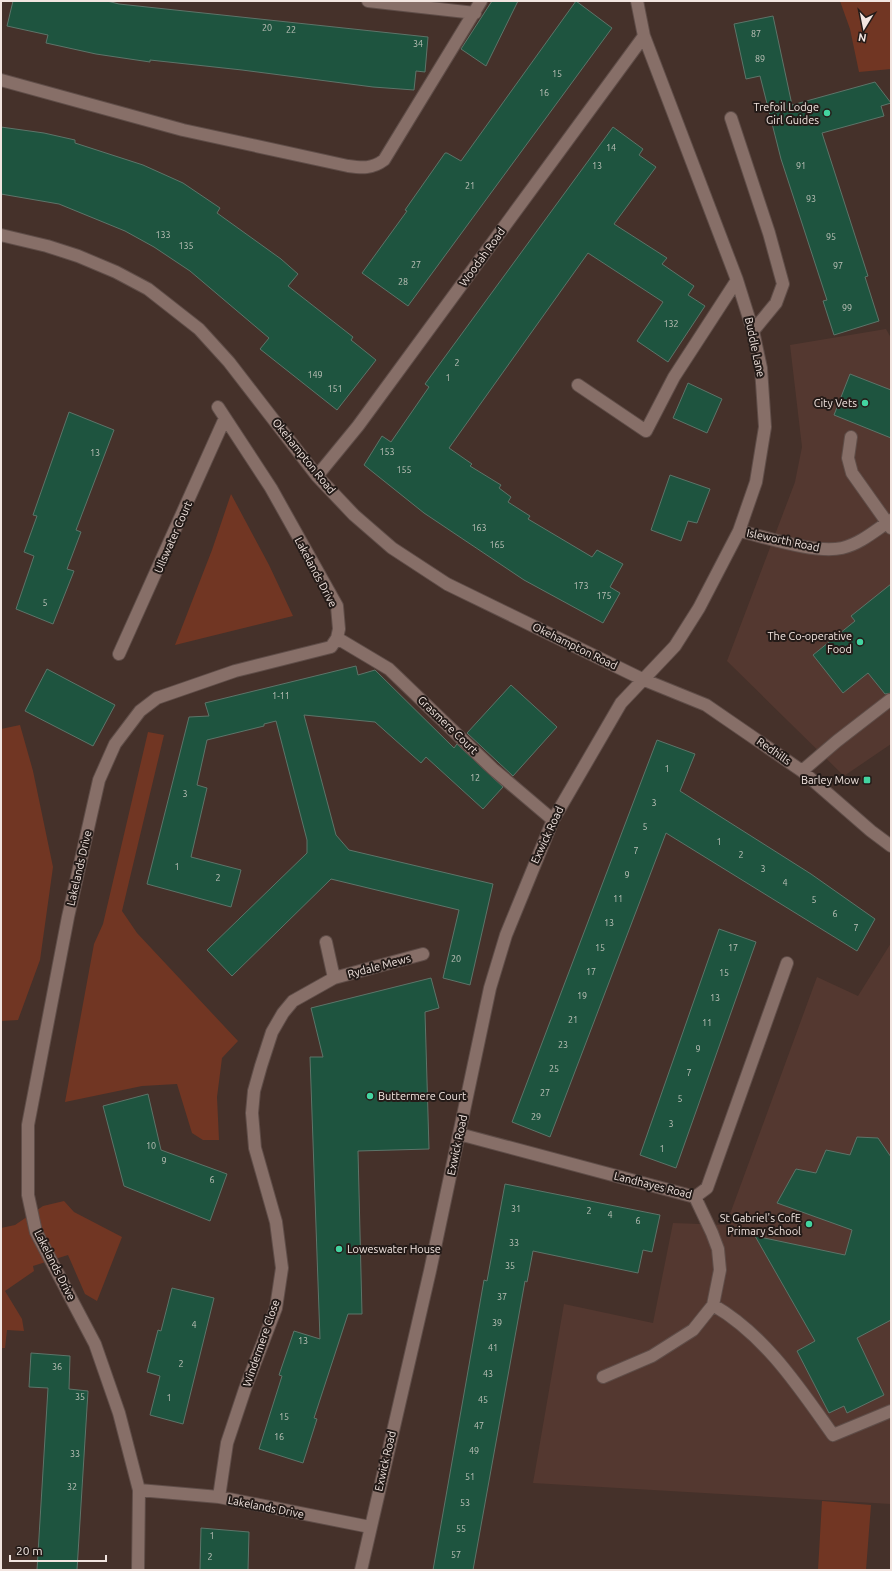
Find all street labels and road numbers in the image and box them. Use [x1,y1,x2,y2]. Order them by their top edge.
street label: Woodah Road [457,226,507,288]
street label: Buddle Lane [743,316,767,378]
street label: Okehampton Road [270,416,338,496]
street label: Ullswater Court [152,499,194,575]
street label: Isleworth Road [745,526,821,554]
street label: Lakelands Drive [293,535,339,609]
street label: Okehampton Road [531,620,619,672]
street label: Grasmere Court [416,694,481,757]
street label: Redhills [755,735,794,767]
street label: Exwick Road [529,805,565,865]
street label: Lakelands Drive [64,829,94,907]
street label: Rydale Mews [346,952,412,980]
street label: Exwick Road [445,1114,469,1176]
street label: Landhayes Road [613,1170,693,1200]
street label: Lakelands Drive [32,1228,78,1302]
street label: Windermere Close [240,1298,282,1388]
street label: Exwick Road [372,1430,398,1492]
street label: Lakelands Drive [227,1494,305,1520]

